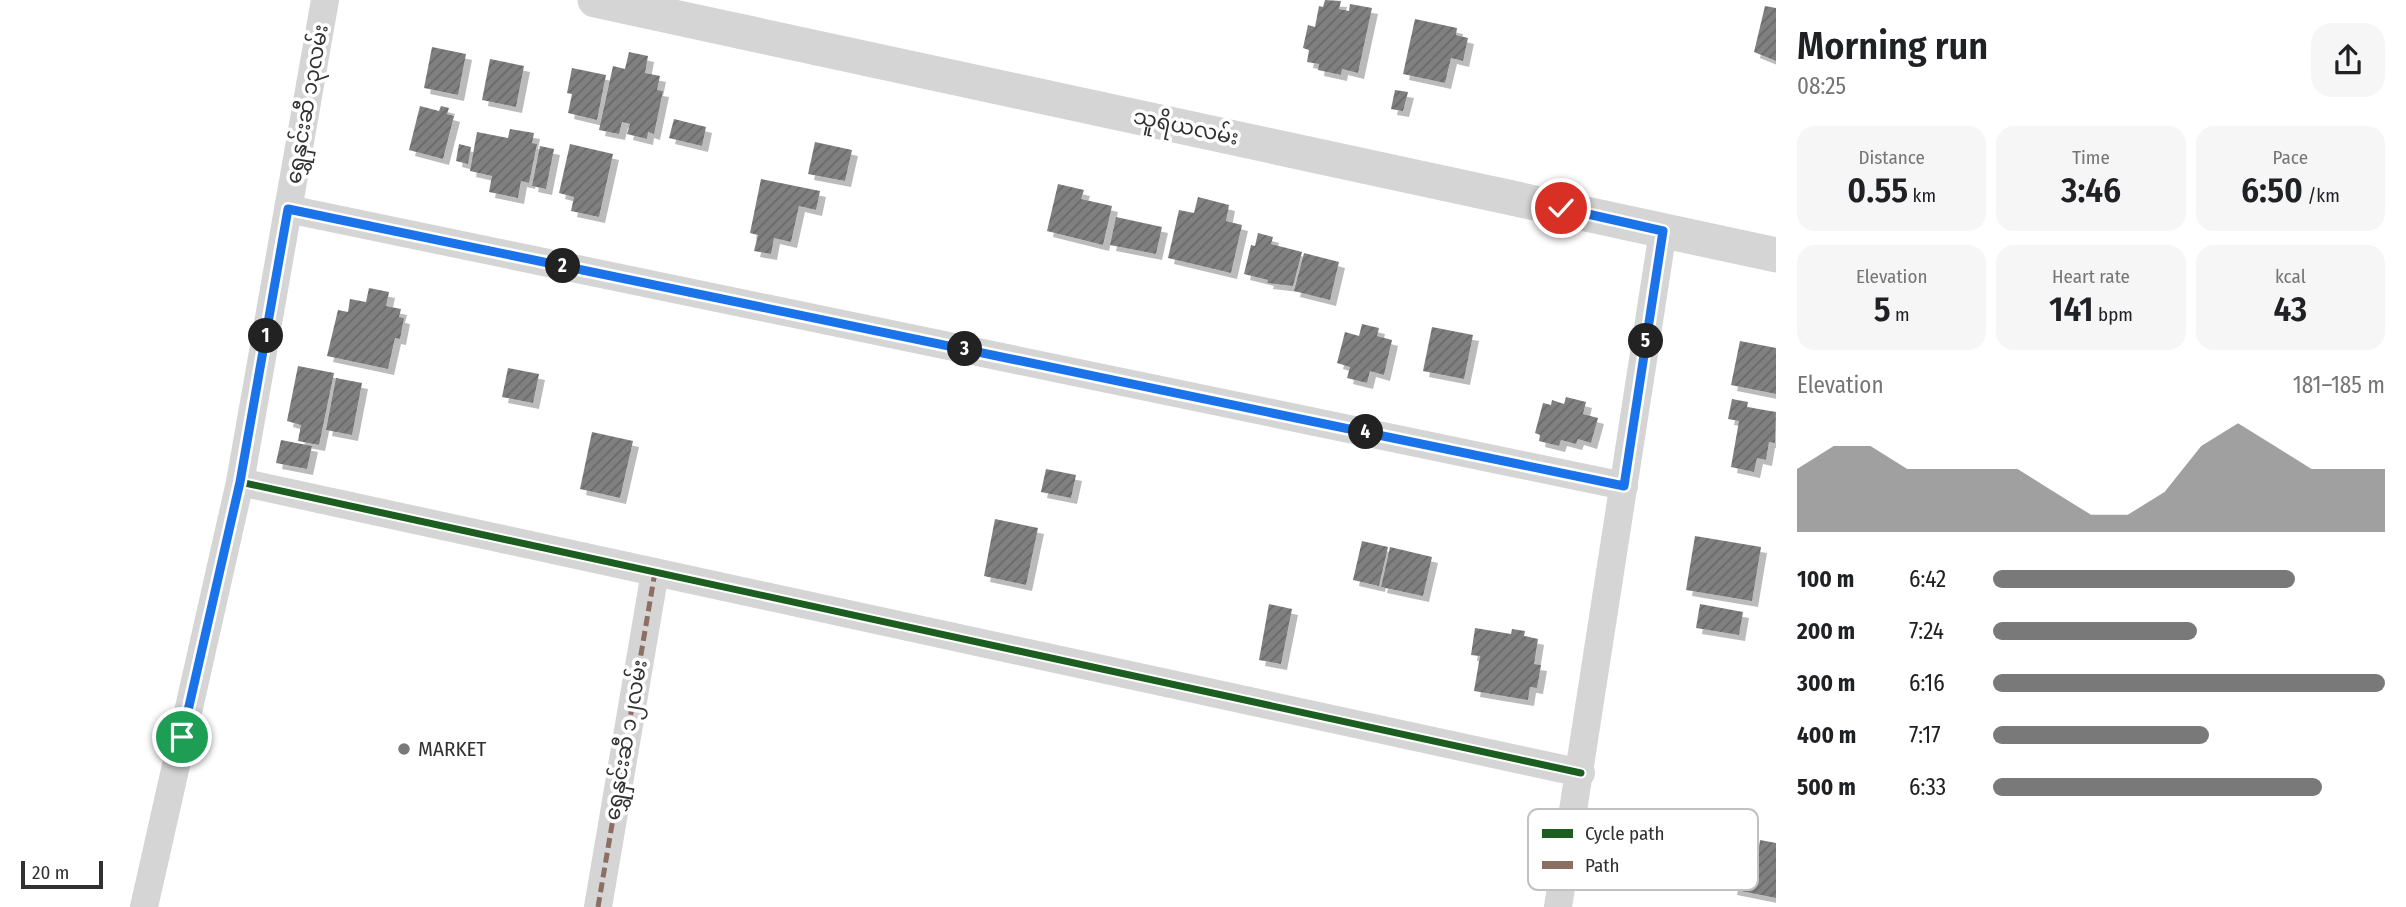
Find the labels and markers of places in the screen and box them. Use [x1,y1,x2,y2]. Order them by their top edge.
pin [1531,178,1591,238]
pin: 2 [546,248,580,284]
pin: 1 [248,318,284,354]
pin: 5 [1628,324,1664,358]
pin: 3 [948,332,982,366]
pin: 4 [1348,414,1384,450]
pin [152,707,212,767]
place label: MARKET [418,736,486,762]
marker: MARKET [396,741,412,757]

